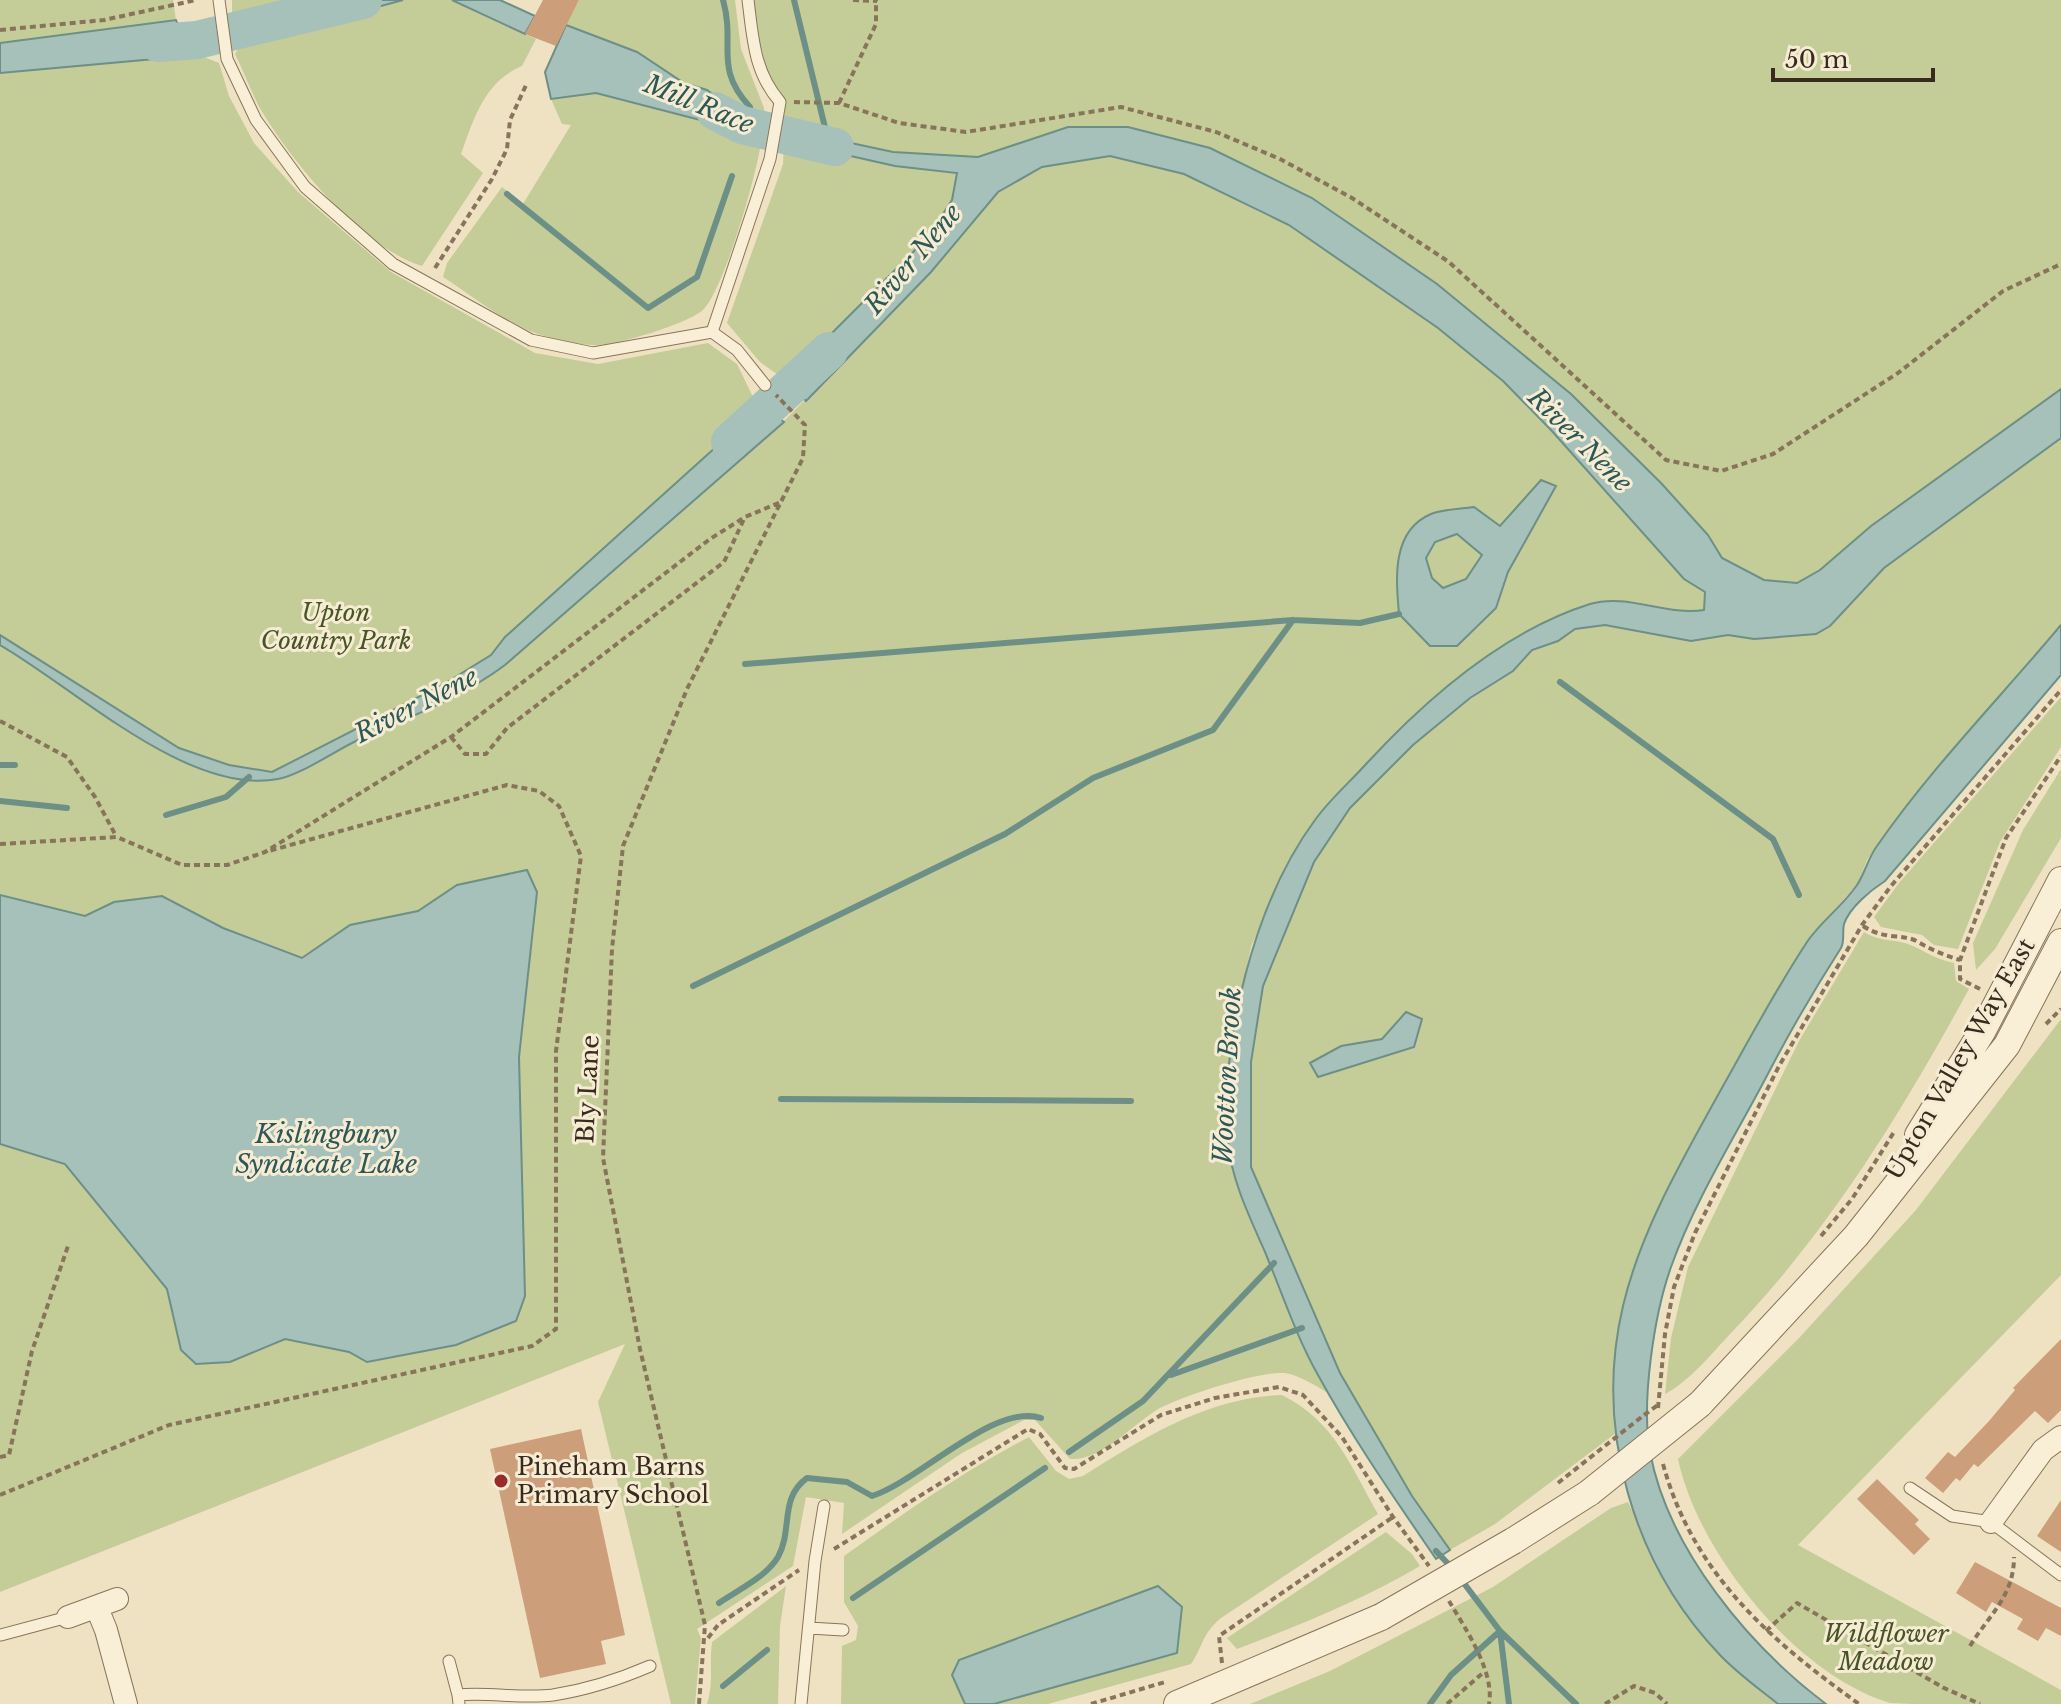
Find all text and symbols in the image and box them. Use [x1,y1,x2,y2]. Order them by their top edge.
scale bar [1773,32,1933,82]
text: 50 m [1785,45,1849,74]
water label: Mill Race [639,67,759,140]
water label: River Nene [857,197,968,321]
water label: River Nene [1521,381,1639,499]
park label: Upton Country Park [261,598,411,655]
water label: River Nene [348,660,483,750]
street label: Upton Valley Way East [1879,933,2041,1185]
water label: Wootton Brook [1206,986,1248,1166]
street label: Bly Lane [570,1034,605,1144]
water label: Kislingbury Syndicate Lake [235,1118,417,1180]
place label: Pineham Barns Primary School [517,1452,709,1509]
marker: Pineham Barns Primary School [492,1472,510,1490]
park label: Wildflower Meadow [1824,1619,1949,1676]

